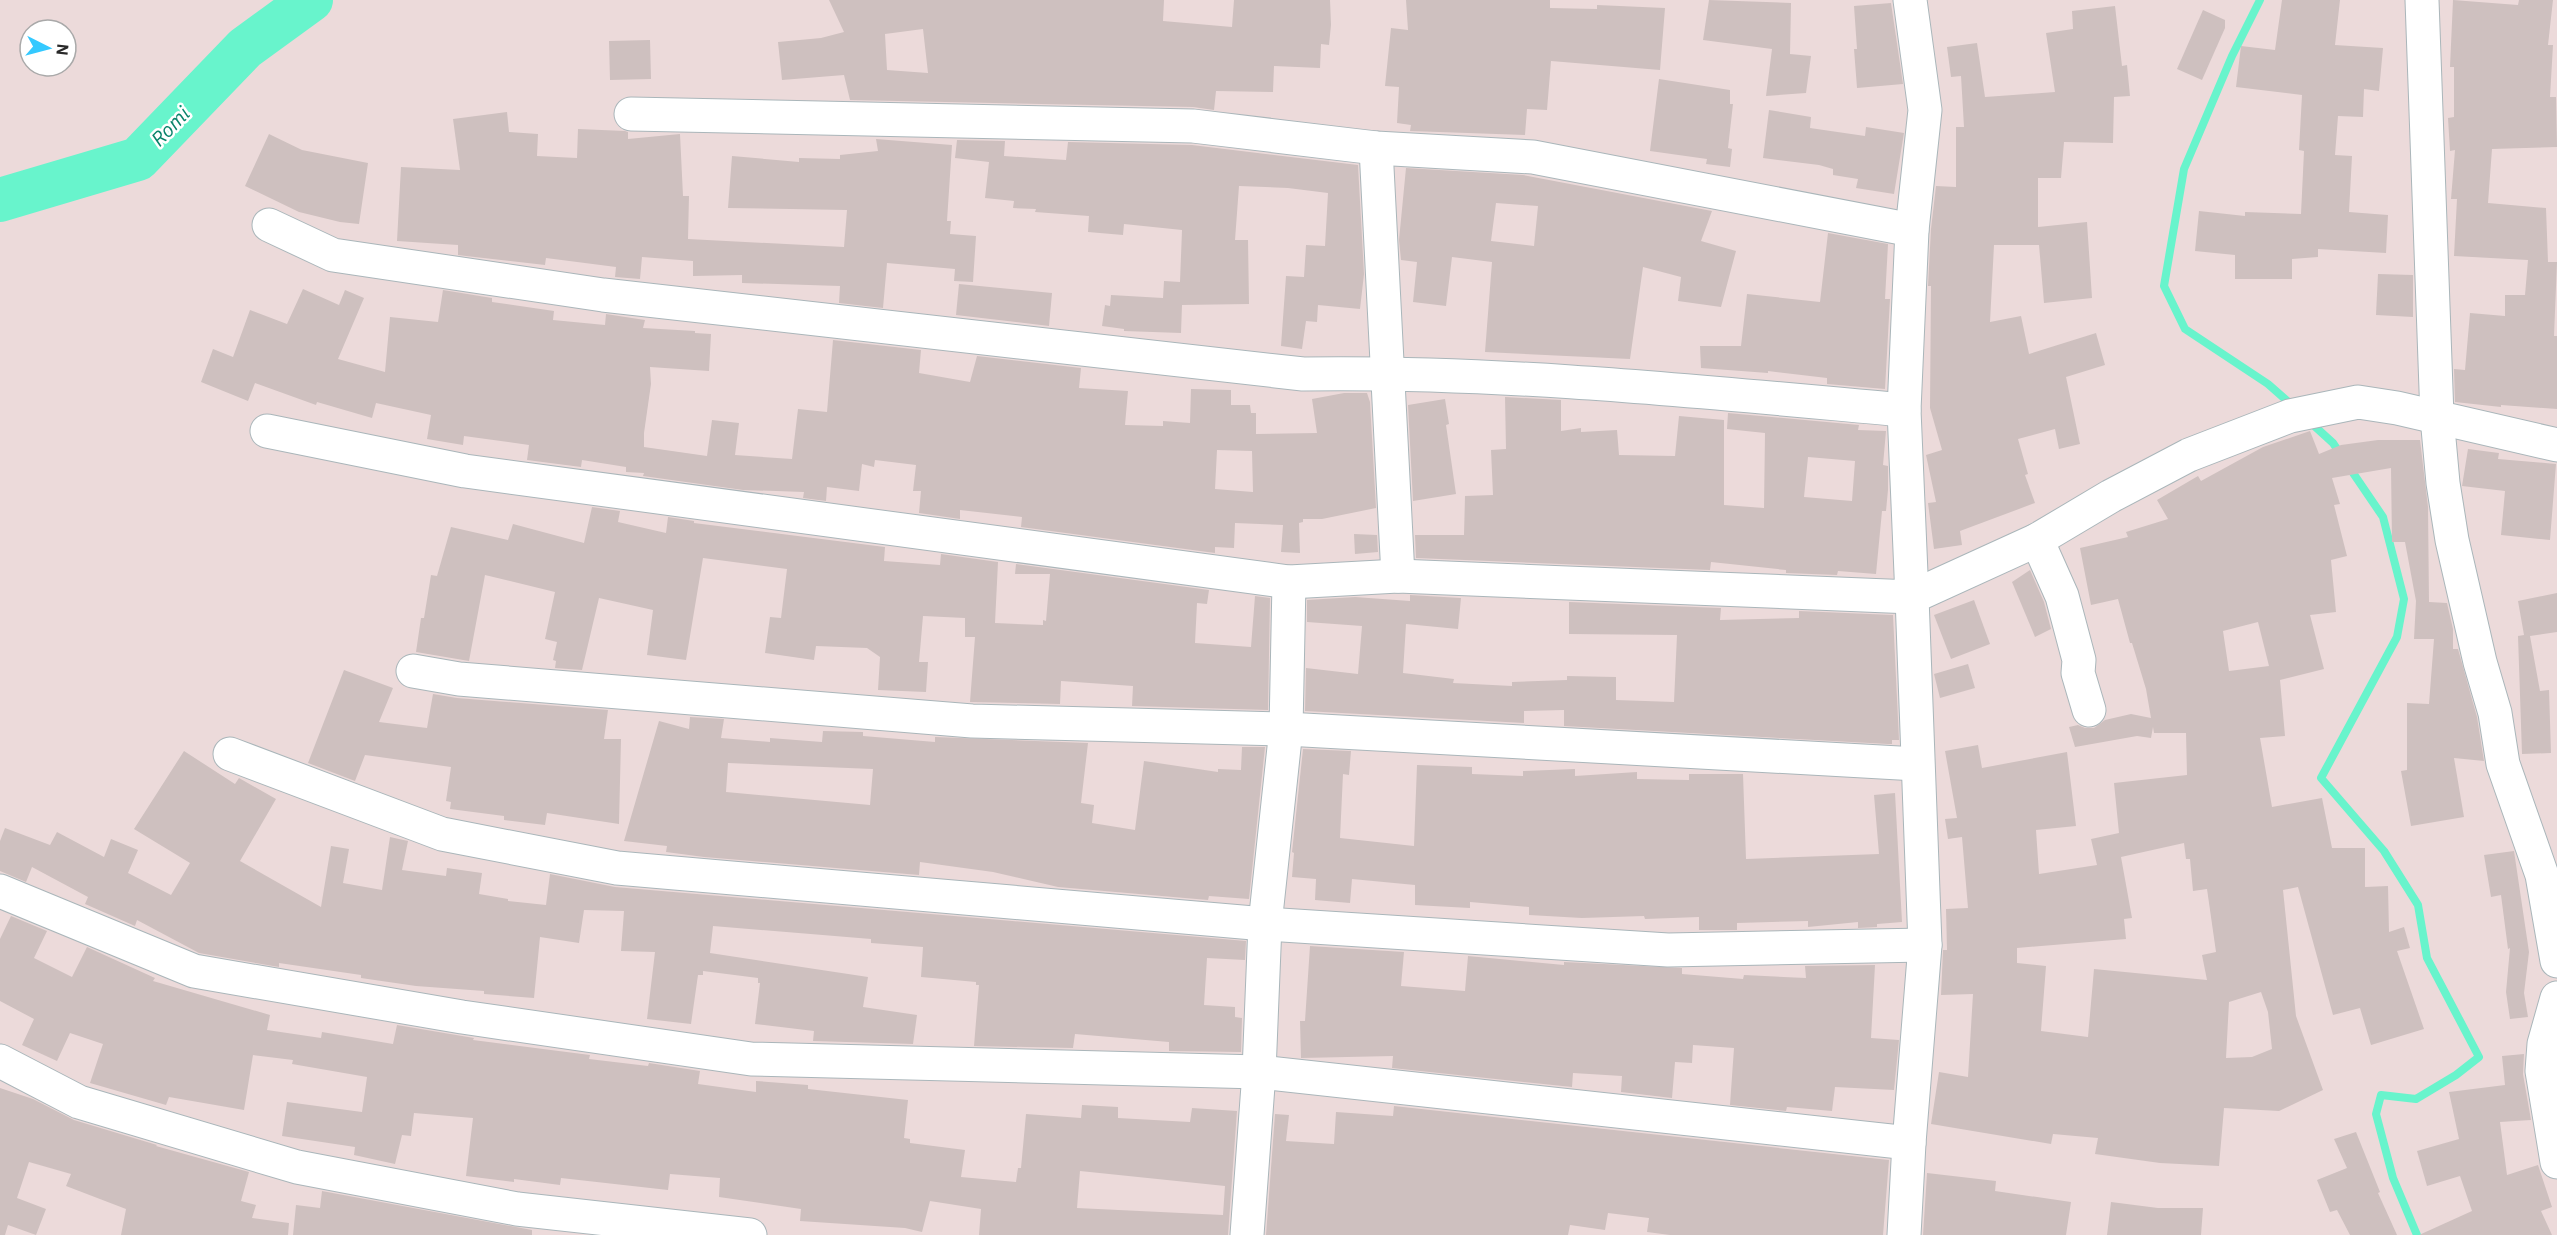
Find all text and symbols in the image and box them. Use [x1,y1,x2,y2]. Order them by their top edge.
north arrow [18,18,78,78]
text: N [52,43,73,56]
water label: Romi [145,100,196,152]

